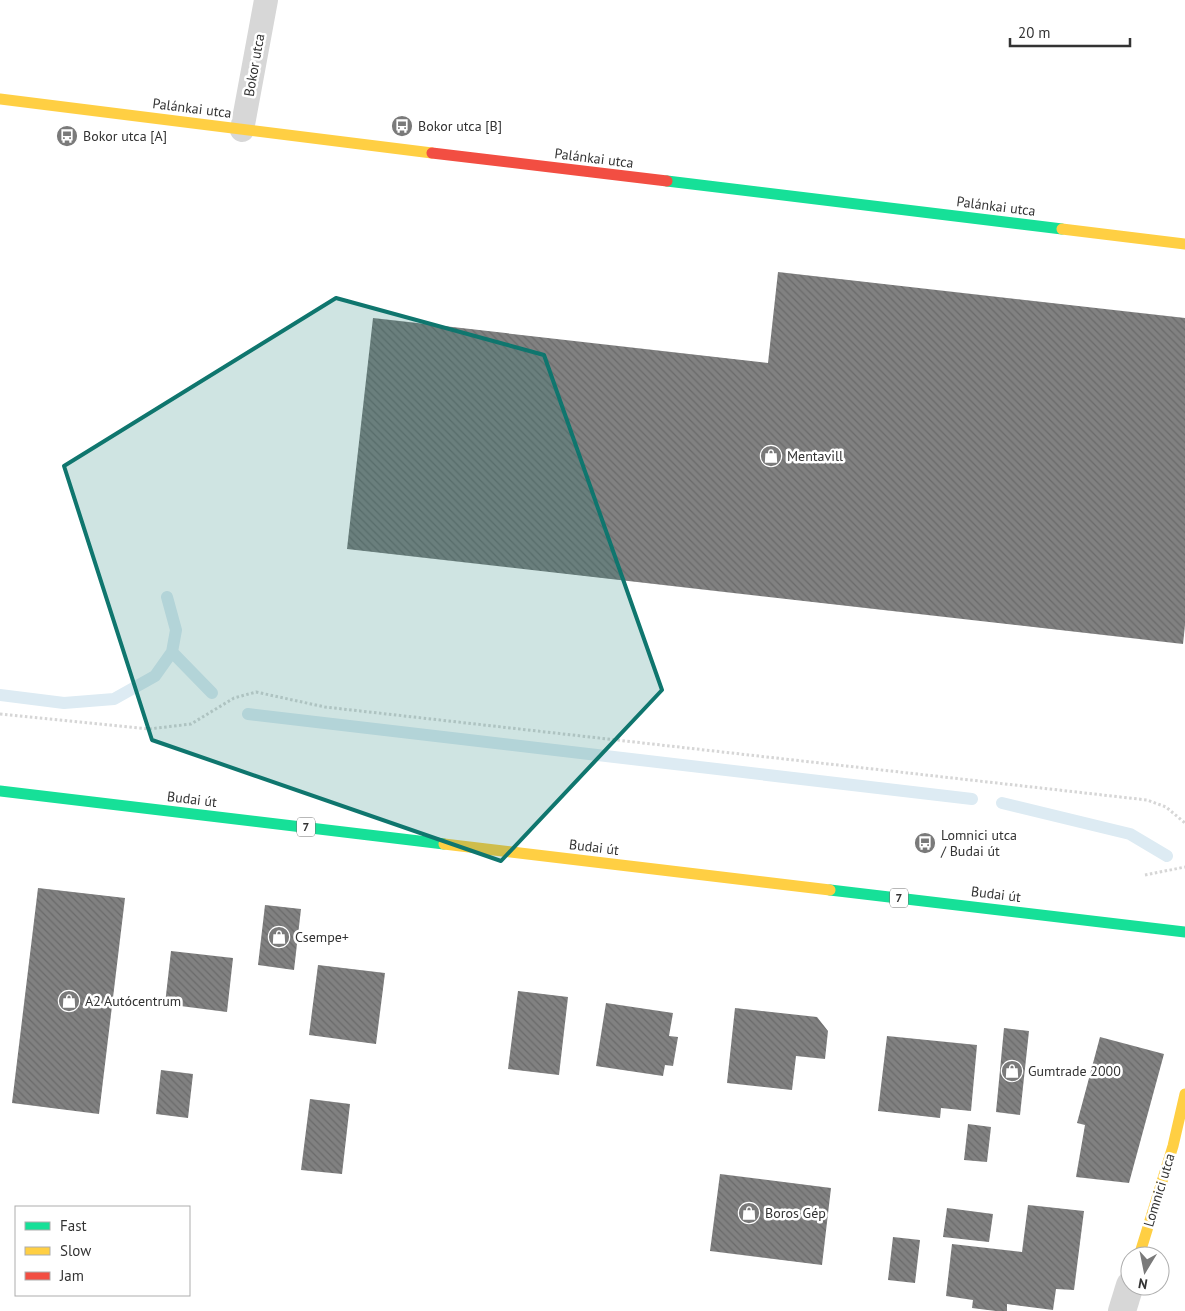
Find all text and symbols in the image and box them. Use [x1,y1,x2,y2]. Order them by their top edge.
scale bar [1010,15,1130,47]
text: 20 m [1018,23,1051,42]
street label: Bokor utca [240,32,268,98]
street label: Palánkai utca [151,94,233,122]
bus stop icon: Bokor utca [B] [390,114,414,138]
place label: Bokor utca [B] [418,117,502,135]
bus stop icon: Bokor utca [A] [55,124,79,148]
place label: Bokor utca [A] [83,127,167,145]
street label: Palánkai utca [553,144,635,172]
street label: Palánkai utca [955,192,1037,220]
shop icon: Mentavill [759,444,783,468]
place label: Mentavill [787,447,843,465]
street label: Budai út [166,787,218,811]
road number: 7 [297,818,315,836]
place label: Lomnici utca / Budai út [940,826,1017,860]
bus stop icon: Lomnici utca / Budai út [913,831,937,855]
street label: Budai út [568,835,620,859]
street label: Budai út [970,882,1022,906]
road number: 7 [890,888,908,908]
shop icon: Csempe+ [267,925,291,949]
place label: Csempe+ [295,928,349,946]
shop icon: A2 Autócentrum [57,989,81,1013]
place label: A2 Autócentrum [85,992,181,1010]
shop icon: Gumtrade 2000 [1000,1059,1024,1083]
place label: Gumtrade 2000 [1028,1062,1121,1080]
street label: Lomnici utca [1139,1151,1179,1229]
shop icon: Boros Gép [737,1201,761,1225]
place label: Boros Gép [765,1204,826,1222]
legend [15,1206,190,1296]
text: Fast [60,1216,87,1235]
text: Slow [60,1241,91,1260]
north arrow [1120,1246,1170,1296]
text: Jam [59,1266,84,1285]
text: N [1137,1274,1149,1293]

